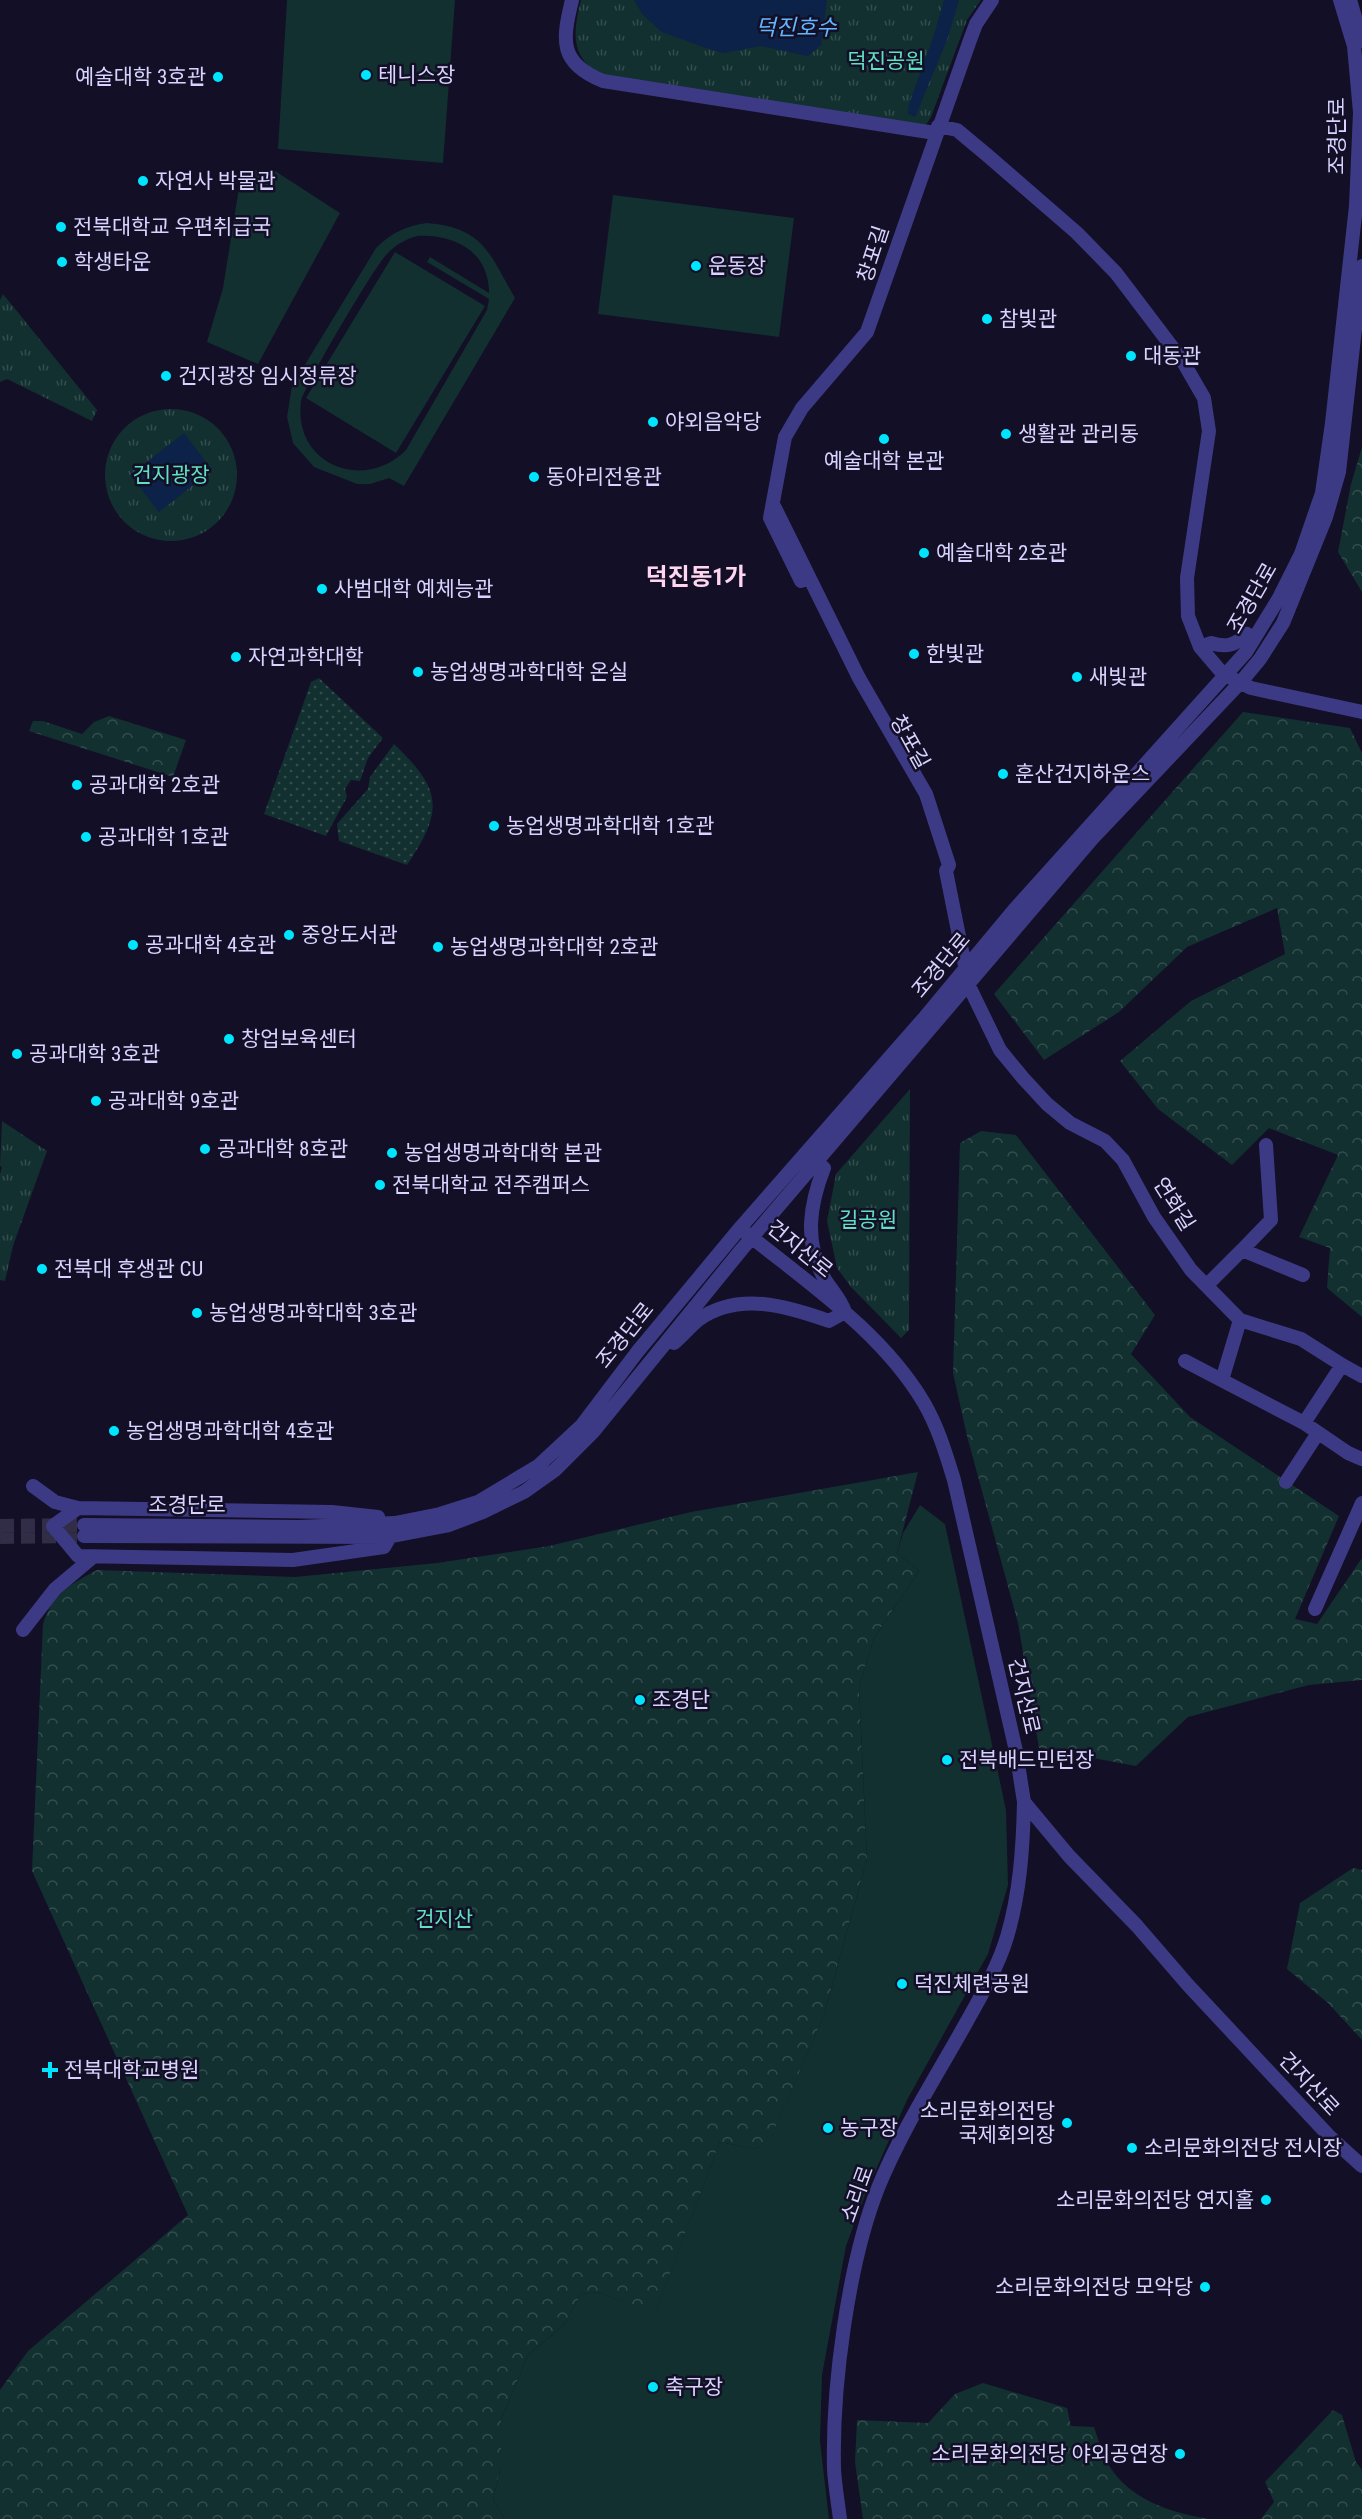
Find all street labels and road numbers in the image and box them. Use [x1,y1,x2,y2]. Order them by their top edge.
street label: 조경단로 [1325,97,1349,175]
street label: 창포길 [853,223,893,285]
street label: 조경단로 [1222,559,1282,637]
street label: 창포길 [885,711,935,773]
street label: 조경단로 [907,928,975,1002]
street label: 연화길 [1148,1173,1200,1235]
street label: 건지산로 [762,1215,838,1283]
street label: 조경단로 [591,1297,659,1373]
street label: 조경단로 [148,1493,226,1517]
street label: 건지산로 [1004,1656,1044,1736]
street label: 건지산로 [1274,2048,1344,2120]
street label: 소리로 [836,2163,878,2225]

